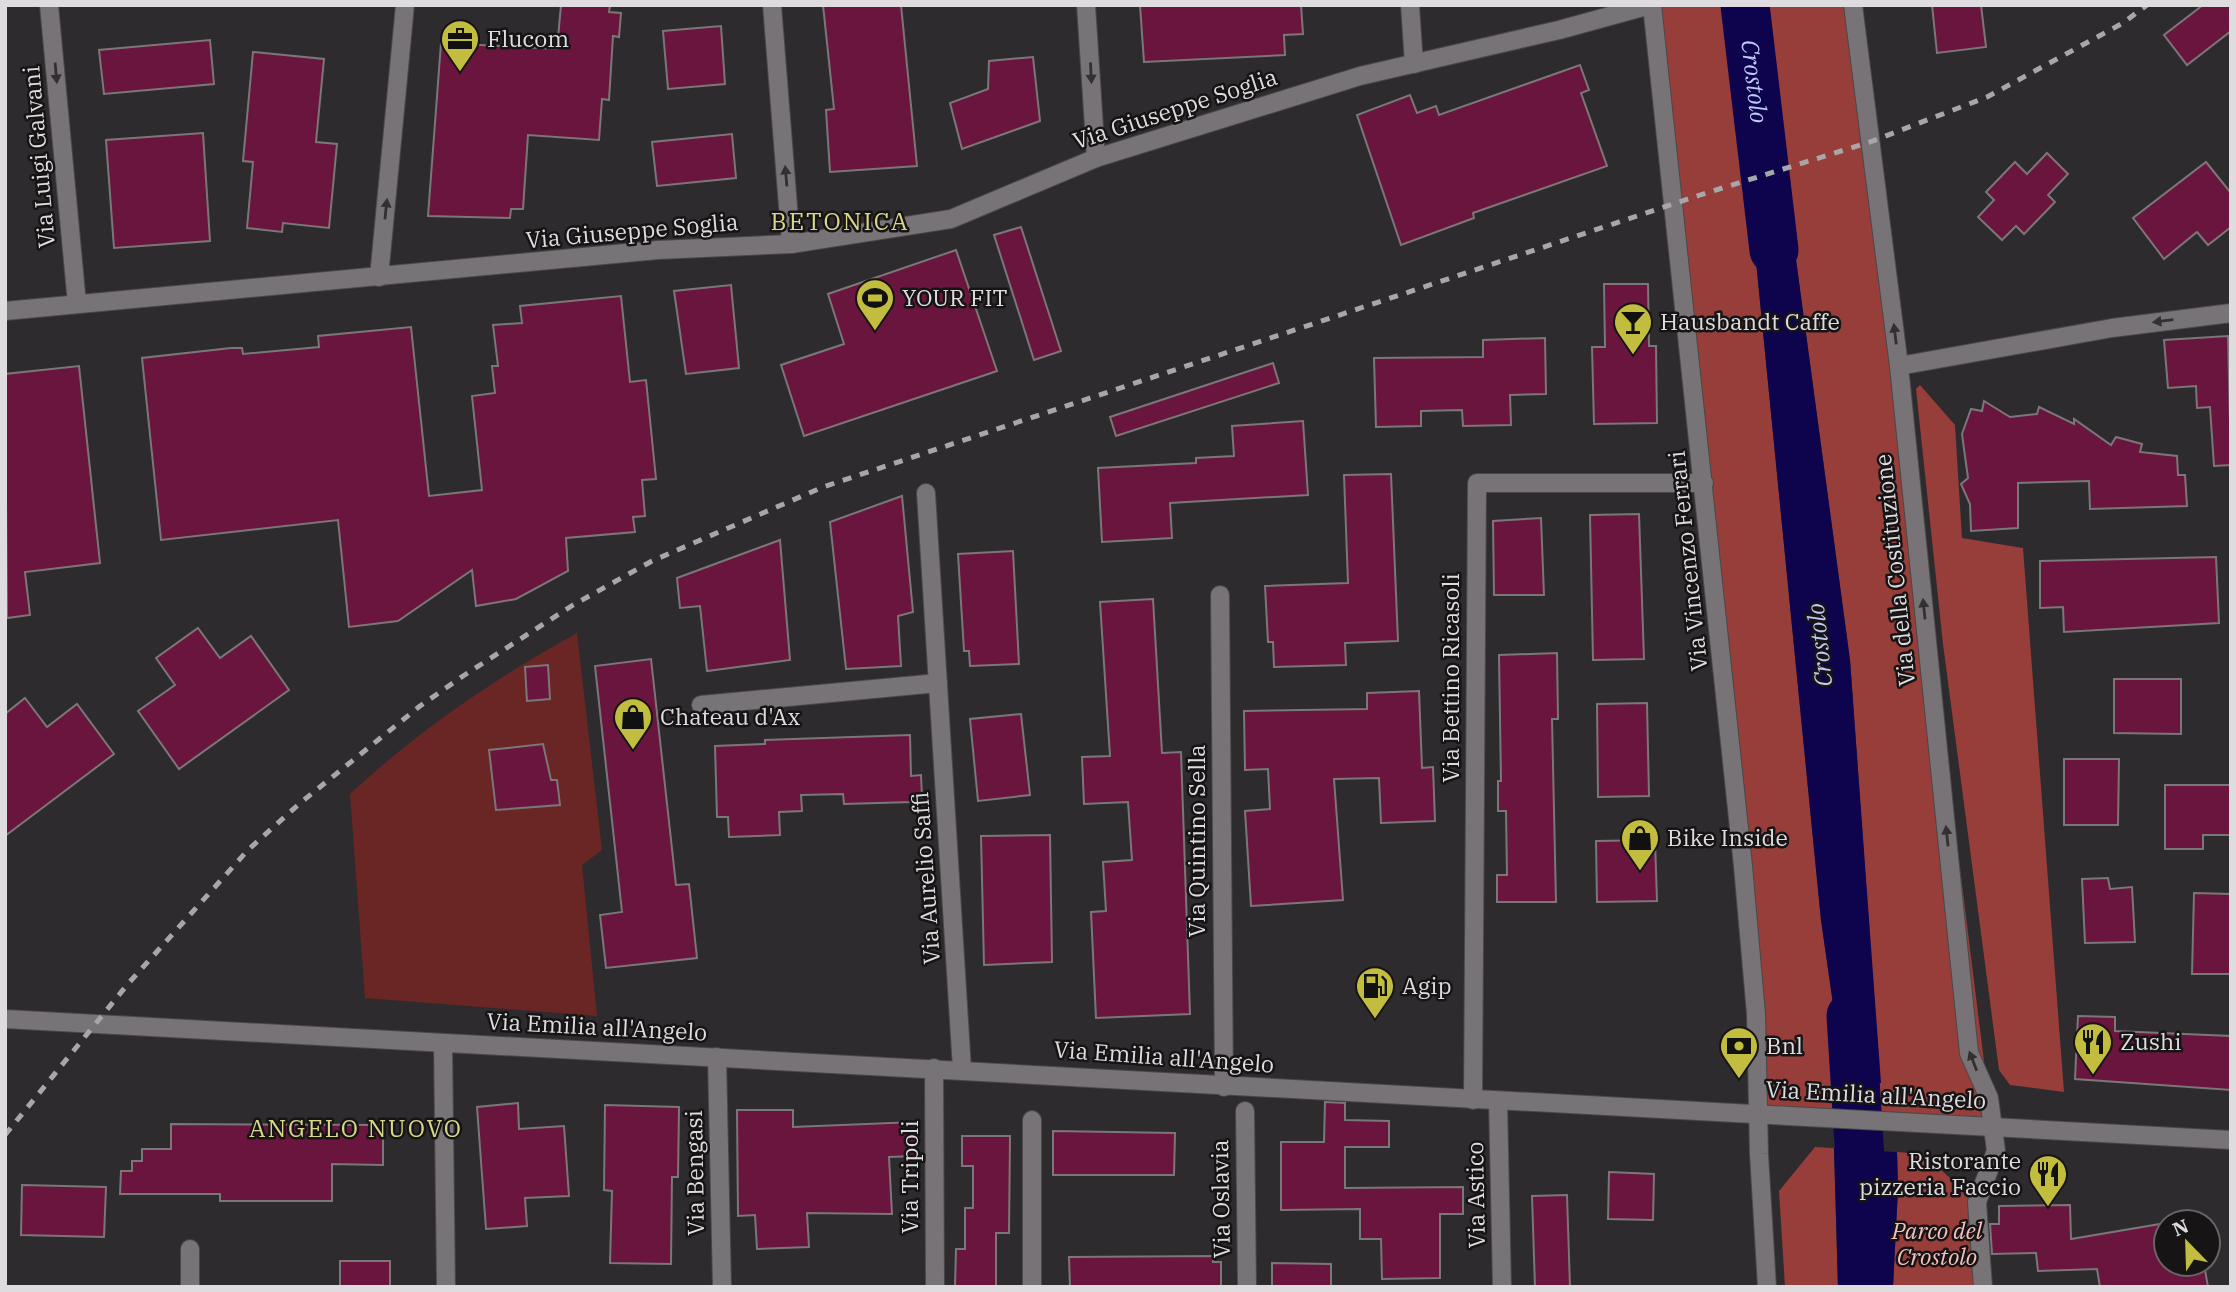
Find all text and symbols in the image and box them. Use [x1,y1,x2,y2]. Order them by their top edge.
office icon: Flucom [439,18,481,73]
place label: Flucom [487,23,569,53]
water label: Crostolo [1734,38,1776,125]
street label: Via Giuseppe Soglia [1069,61,1281,155]
one-way arrow [51,62,62,84]
one-way arrow [1085,63,1096,85]
street label: Via Luigi Galvani [15,65,61,249]
one-way arrow [780,165,791,187]
one-way arrow [381,198,392,220]
district label: BETONICA [771,205,909,237]
street label: Via Giuseppe Soglia [524,206,740,254]
sports icon: YOUR FIT [854,277,896,332]
place label: YOUR FIT [902,282,1007,312]
bar icon: Hausbandt Caffe [1612,301,1654,356]
place label: Hausbandt Caffe [1660,306,1840,336]
one-way arrow [2152,316,2174,327]
one-way arrow [1889,323,1900,345]
street label: Via Vincenzo Ferrari [1661,449,1713,673]
street label: Via della Costituzione [1867,453,1921,688]
street label: Via Bettino Ricasoli [1435,573,1465,783]
one-way arrow [1918,598,1929,620]
water label: Crostolo [1799,602,1839,688]
shop icon: Chateau d'Ax [612,696,654,751]
place label: Chateau d'Ax [660,701,801,731]
street label: Via Quintino Sella [1181,744,1211,938]
street label: Via Aurelio Saffi [904,791,946,965]
shop icon: Bike Inside [1619,817,1661,872]
place label: Bike Inside [1667,822,1788,852]
one-way arrow [1941,824,1952,846]
fuel station icon: Agip [1354,965,1396,1020]
place label: Agip [1402,970,1452,1000]
street label: Via Emilia all'Angelo [486,1005,708,1047]
restaurant icon: Zushi [2072,1021,2114,1076]
bank icon: Bnl [1718,1025,1760,1080]
place label: Zushi [2120,1026,2182,1056]
place label: Bnl [1766,1030,1803,1060]
street label: Via Emilia all'Angelo [1053,1033,1275,1079]
one-way arrow [1968,1051,1979,1072]
street label: Via Emilia all'Angelo [1765,1073,1987,1115]
street label: Via Bengasi [678,1110,710,1236]
district label: ANGELO NUOVO [249,1112,463,1144]
street label: Via Tripoli [894,1120,924,1234]
street label: Via Oslavia [1204,1139,1236,1259]
street label: Via Astico [1459,1141,1491,1249]
place label: Ristorante pizzeria Faccio [1859,1145,2021,1201]
restaurant icon: Ristorante pizzeria Faccio [2027,1153,2069,1208]
north arrow [2152,1208,2222,1278]
text: N [2169,1213,2192,1241]
park label: Parco del Crostolo [1891,1215,1983,1271]

